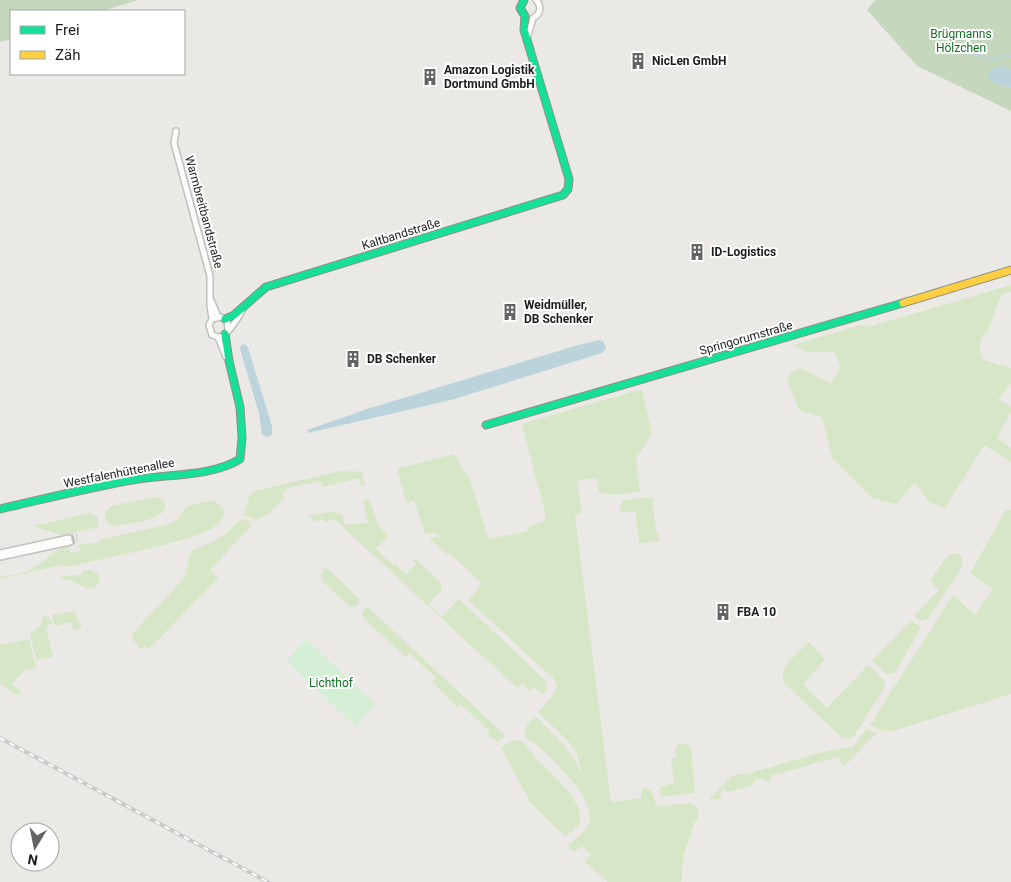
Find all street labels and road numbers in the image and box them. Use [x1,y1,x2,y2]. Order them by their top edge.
street label: Warmbreitbandstraße [182,154,226,270]
street label: Kaltbandstraße [360,215,442,253]
street label: Springorumstraße [698,318,794,358]
street label: Westfalenhüttenallee [62,455,176,491]

